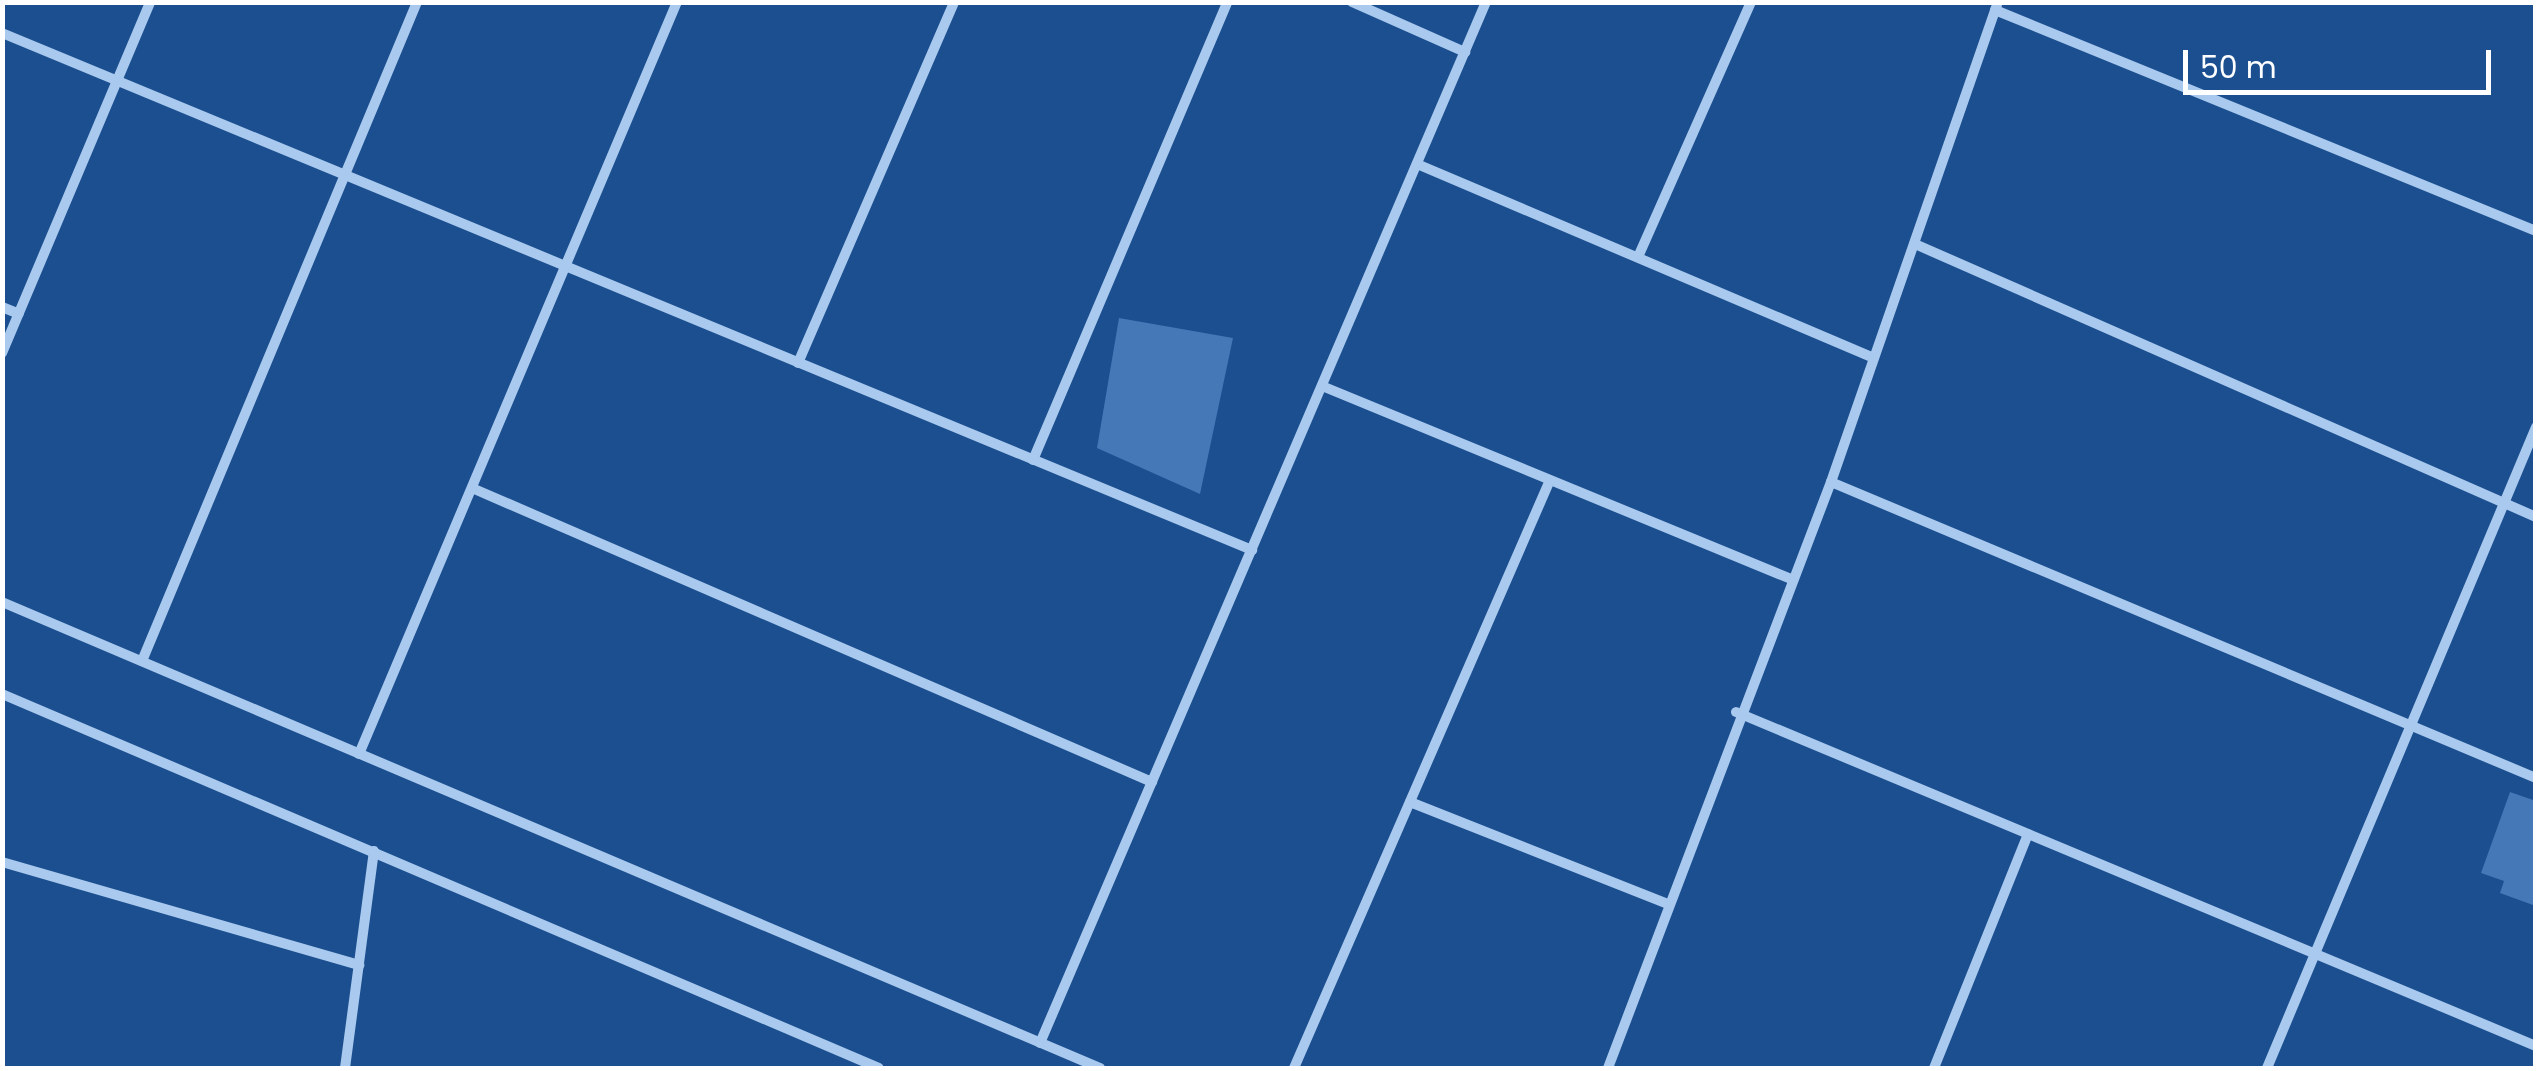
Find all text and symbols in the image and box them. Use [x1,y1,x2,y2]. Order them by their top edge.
scale bar [2188,30,2496,92]
text: 50 m [2200,46,2277,89]

